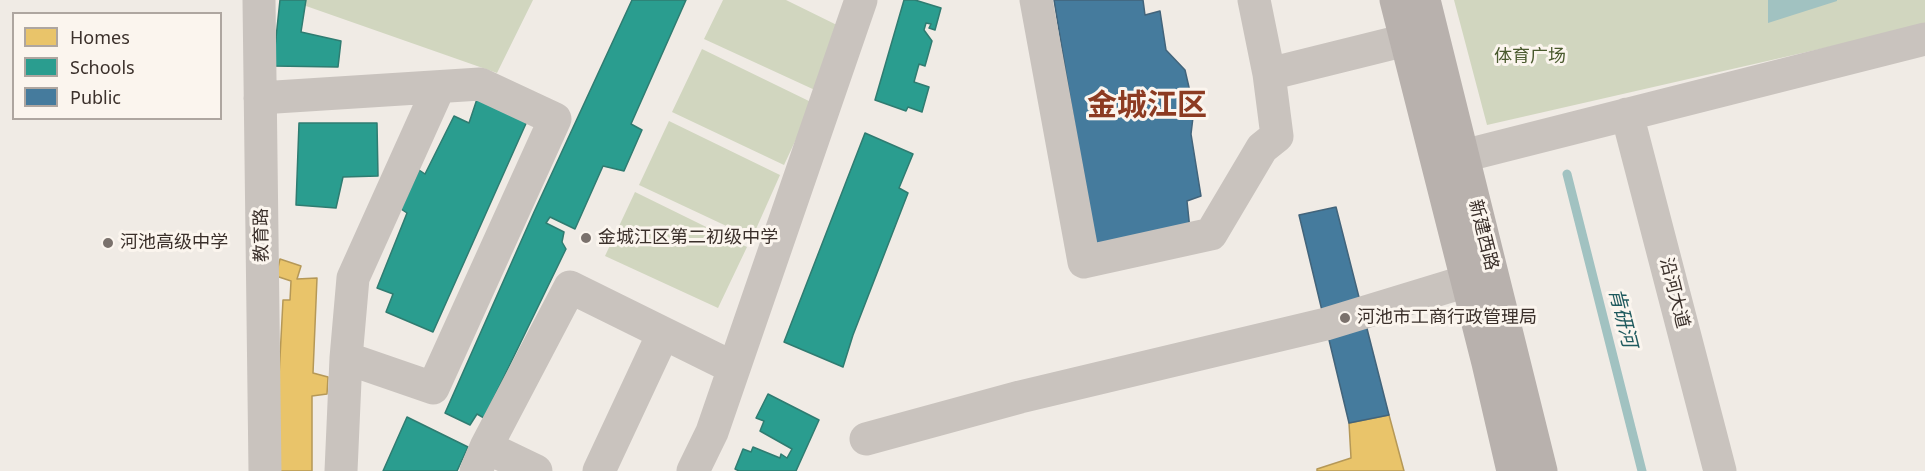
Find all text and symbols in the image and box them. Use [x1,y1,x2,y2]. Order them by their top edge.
legend [12,12,222,120]
text: Homes [70,25,130,49]
park label: 体育广场 [1494,46,1566,68]
text: Schools [70,55,135,79]
text: Public [70,85,121,109]
district label: 金城江区 [1087,88,1207,124]
street label: 新建西路 [1464,197,1502,273]
street label: 教育路 [251,208,273,262]
place label: 金城江区第二初级中学 [598,227,778,249]
marker: 金城江区第二初级中学 [579,231,593,245]
place label: 河池高级中学 [120,232,228,254]
marker: 河池高级中学 [101,236,115,250]
street label: 沿河大道 [1655,255,1693,331]
water label: 肯研河 [1603,286,1641,350]
place label: 河池市工商行政管理局 [1357,307,1537,329]
marker: 河池市工商行政管理局 [1338,311,1352,325]

